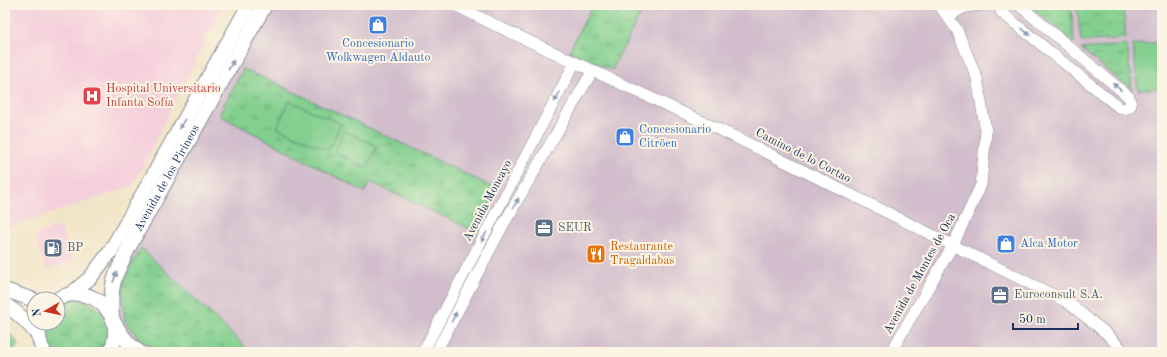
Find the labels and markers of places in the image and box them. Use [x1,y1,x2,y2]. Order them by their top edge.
shop icon: Concesionario Wolkwagen Aldauto [367,14,389,36]
place label: Concesionario Wolkwagen Aldauto [326,38,431,64]
place label: Hospital Universitario Infanta Sofía [106,83,221,109]
hospital icon: Hospital Universitario Infanta Sofía [81,85,103,107]
place label: Concesionario Citröen [639,124,711,150]
shop icon: Concesionario Citröen [614,126,636,148]
office icon: SEUR [533,217,555,239]
place label: SEUR [558,222,592,234]
shop icon: Alca Motor [995,233,1017,255]
fuel station icon: BP [42,237,64,259]
place label: Alca Motor [1020,238,1078,250]
place label: Restaurante Tragaldabas [610,241,675,267]
place label: BP [67,242,83,254]
restaurant icon: Restaurante Tragaldabas [585,243,607,265]
office icon: Euroconsult S.A. [989,284,1011,306]
place label: Euroconsult S.A. [1014,289,1103,301]

